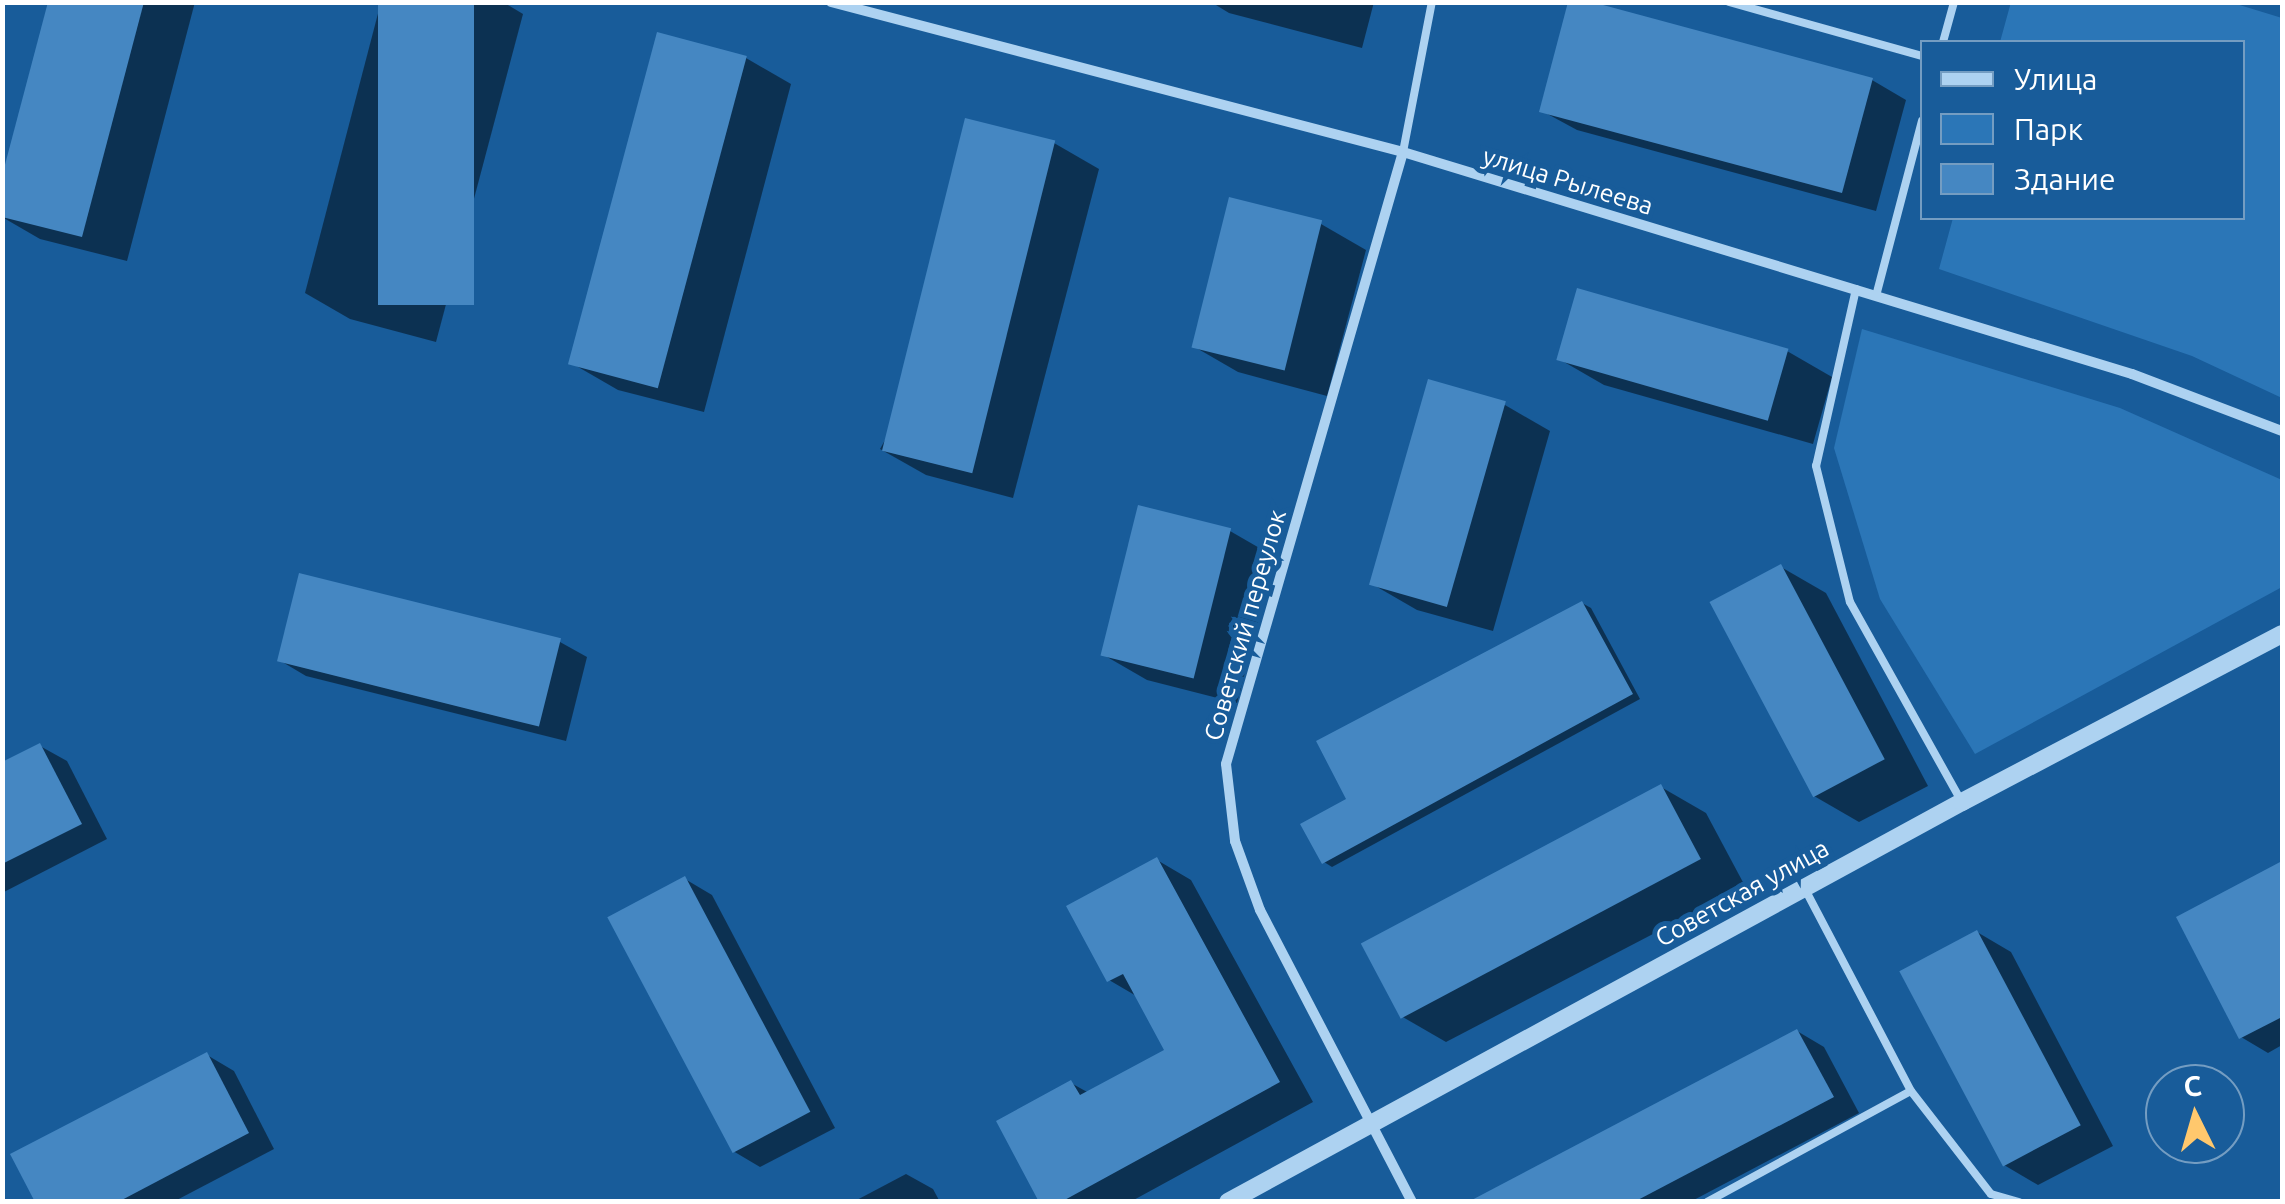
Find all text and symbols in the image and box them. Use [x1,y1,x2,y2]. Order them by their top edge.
legend [1920,40,2245,220]
text: Улица [2014,62,2098,96]
text: Парк [2014,112,2083,146]
street label: улица Рылеева [1479,141,1657,221]
text: Здание [2014,162,2116,196]
street label: Советский переулок [1198,506,1292,744]
street label: Советская улица [1650,833,1834,953]
north arrow [2145,1064,2245,1164]
text: С [2182,1069,2203,1102]

